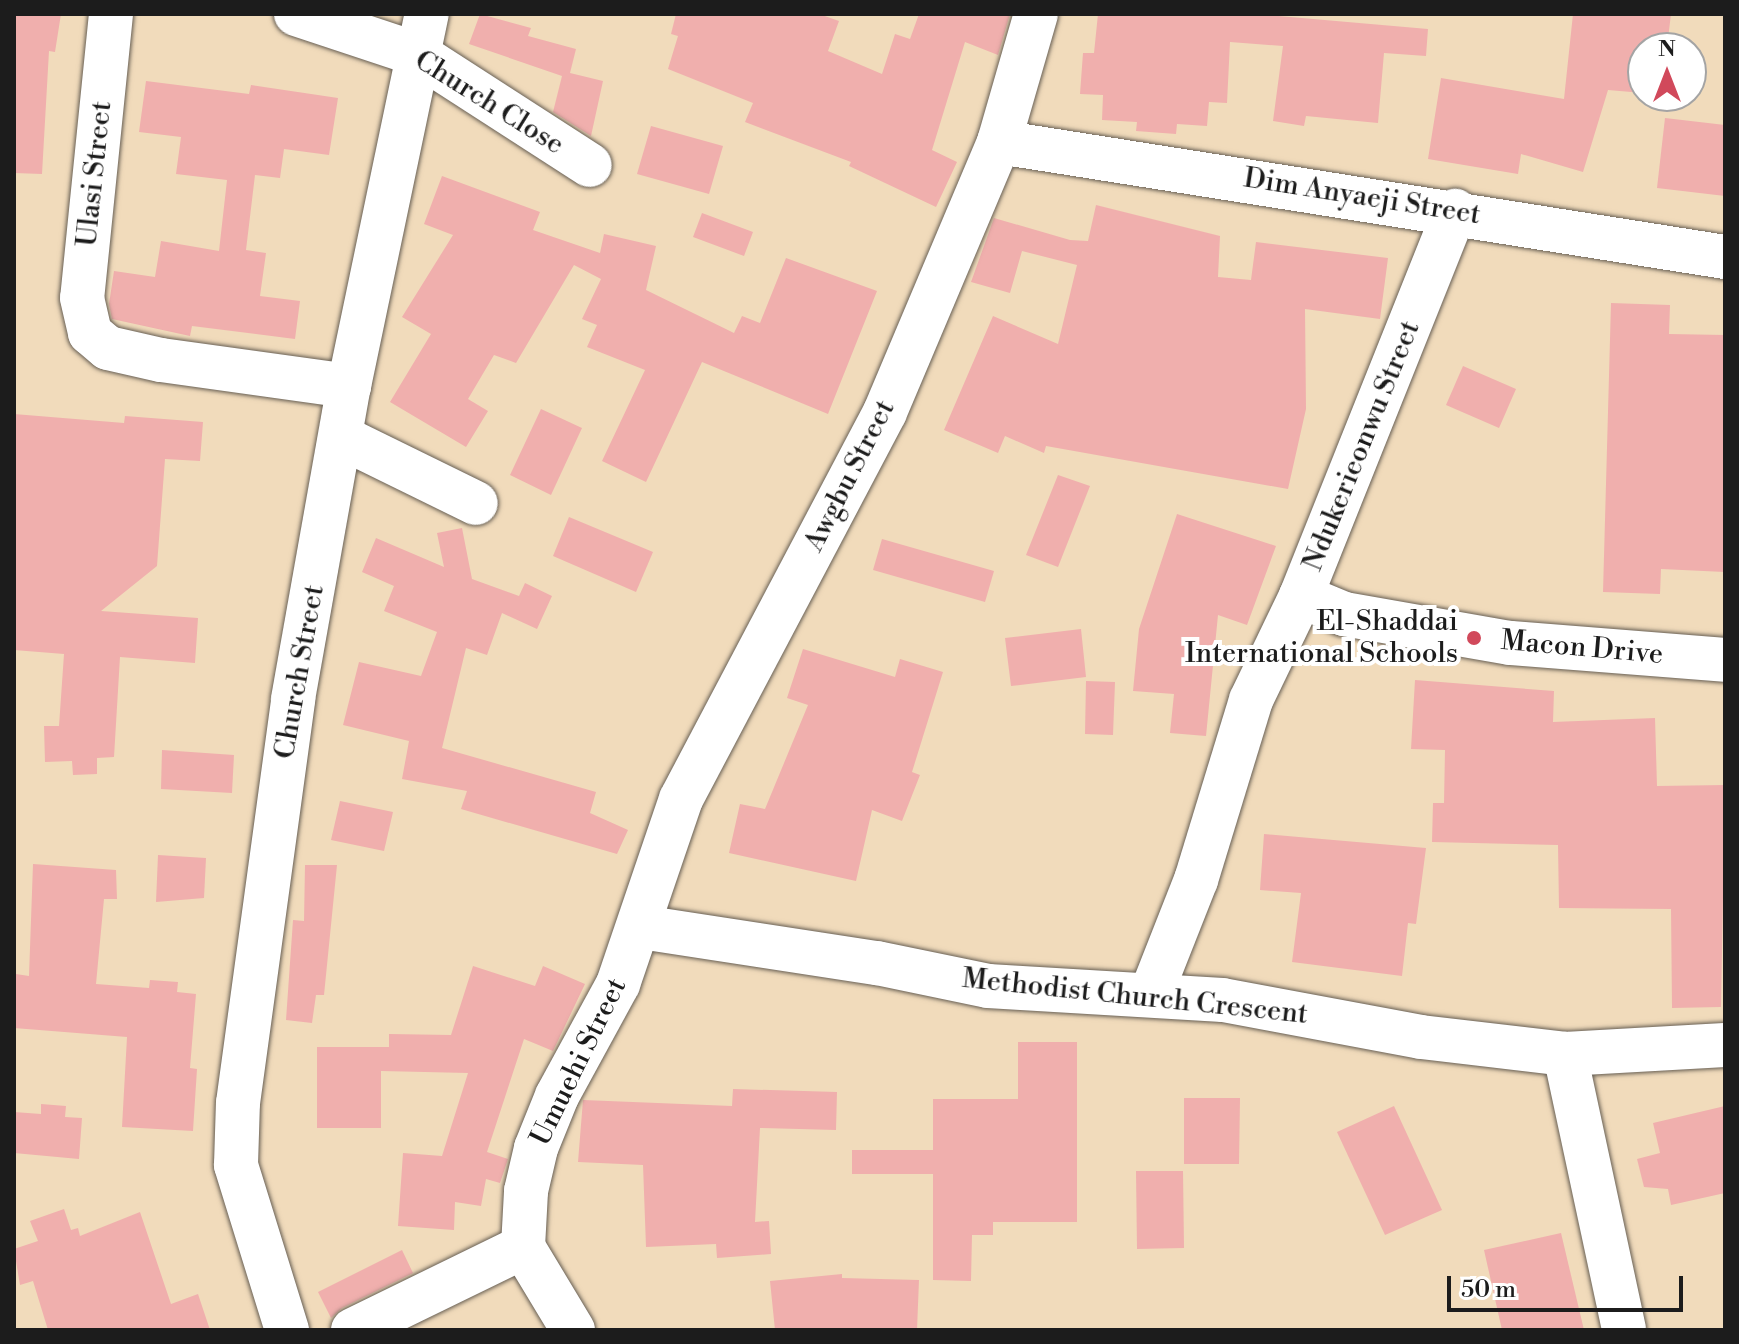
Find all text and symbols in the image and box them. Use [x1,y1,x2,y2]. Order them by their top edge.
north arrow [1627,32,1707,112]
text: N [1658,36,1676,63]
street label: Church Close [408,44,570,162]
street label: Ulasi Street [71,99,119,249]
street label: Dim Anyaeji Street [1241,162,1483,232]
street label: Ndukerieonwu Street [1296,316,1428,576]
street label: Awgbu Street [797,395,903,557]
street label: Church Street [268,582,332,762]
place label: El-Shaddai International Schools [1185,605,1458,671]
street label: Macon Drive [1500,624,1664,672]
marker: El-Shaddai International Schools [1465,629,1483,647]
street label: Methodist Church Crescent [961,962,1309,1032]
street label: Umuehi Street [524,973,634,1151]
scale bar [1451,1260,1687,1310]
text: 50 m [1461,1275,1516,1305]

